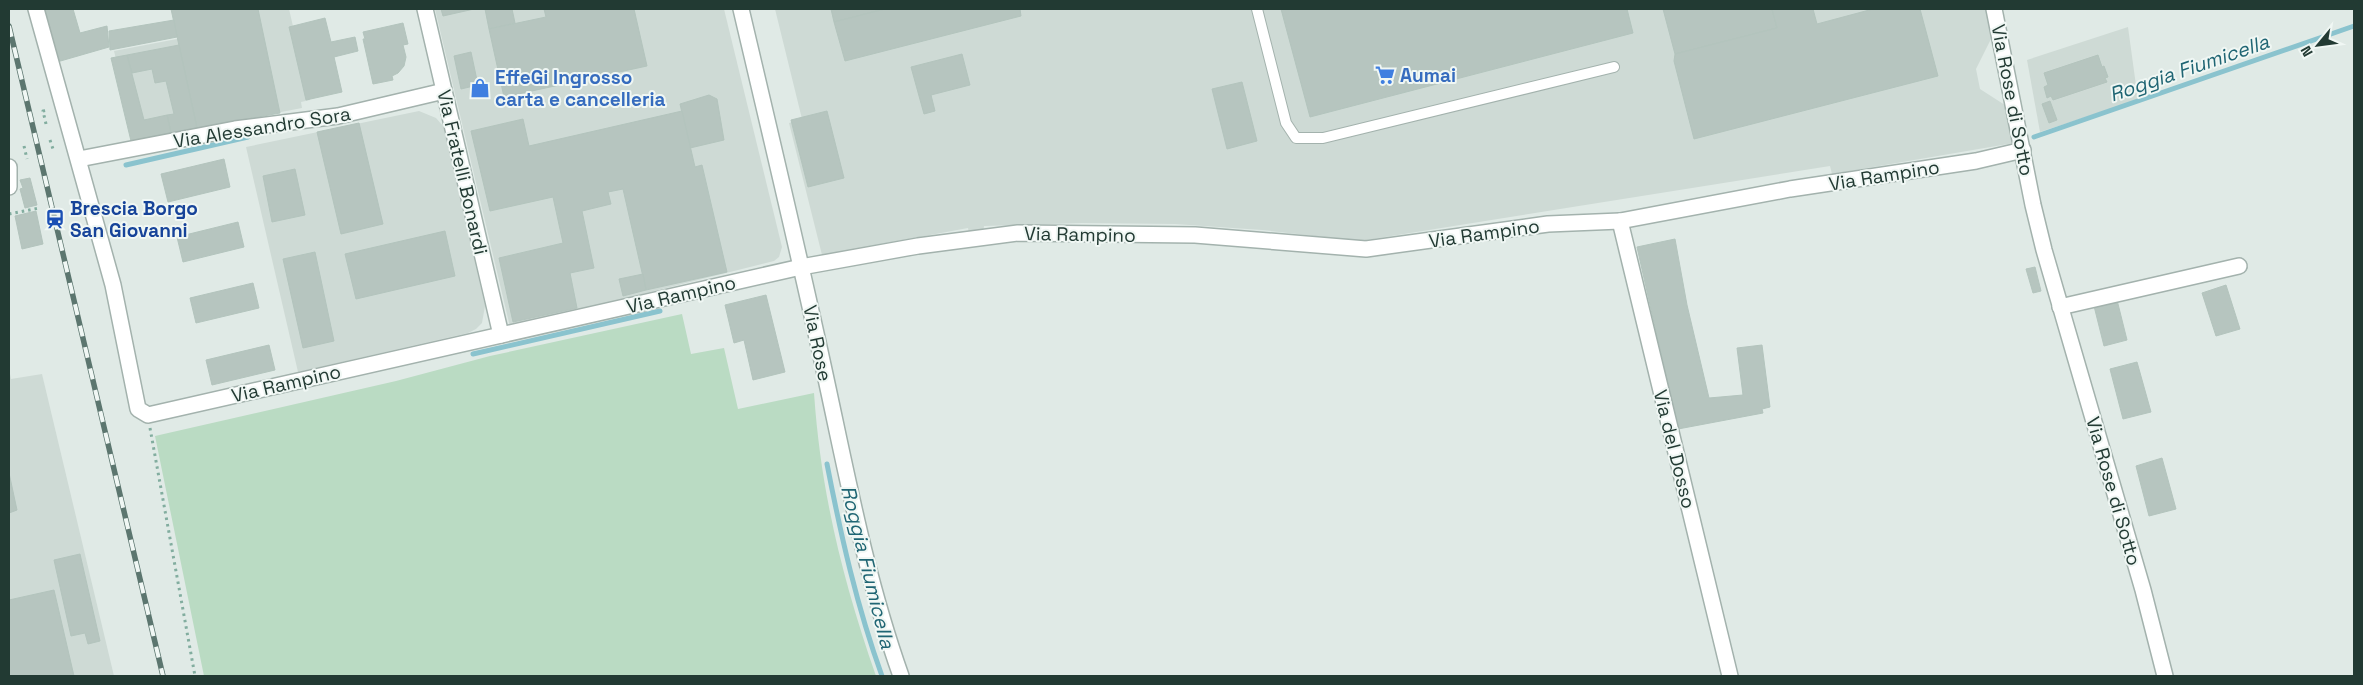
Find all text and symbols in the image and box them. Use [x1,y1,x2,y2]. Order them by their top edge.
north arrow [2293,20,2343,70]
street label: Via Rose di Sotto [1986,22,2039,178]
water label: Roggia Fiumicella [2106,28,2273,108]
text: N [2296,43,2317,60]
place label: Aumai [1400,63,1456,88]
supermarket icon: Aumai [1374,64,1396,86]
place label: EffeGi Ingrosso carta e cancelleria [495,65,665,112]
shop icon: EffeGi Ingrosso carta e cancelleria [469,77,491,99]
street label: Via Fratelli Bonardi [431,87,494,257]
street label: Via Alessandro Sora [172,101,353,154]
street label: Via Rampino [1827,154,1941,197]
place label: Brescia Borgo San Giovanni [70,196,198,243]
station icon: Brescia Borgo San Giovanni [44,208,66,230]
street label: Via Rampino [1427,213,1541,254]
street label: Via Rampino [1024,221,1136,248]
street label: Via Rampino [624,270,738,319]
street label: Via Rose [797,303,838,383]
street label: Via Rampino [229,359,343,408]
street label: Via del Dosso [1648,387,1701,511]
street label: Via Rose di Sotto [2080,414,2147,569]
water label: Roggia Fiumicella [835,483,901,652]

